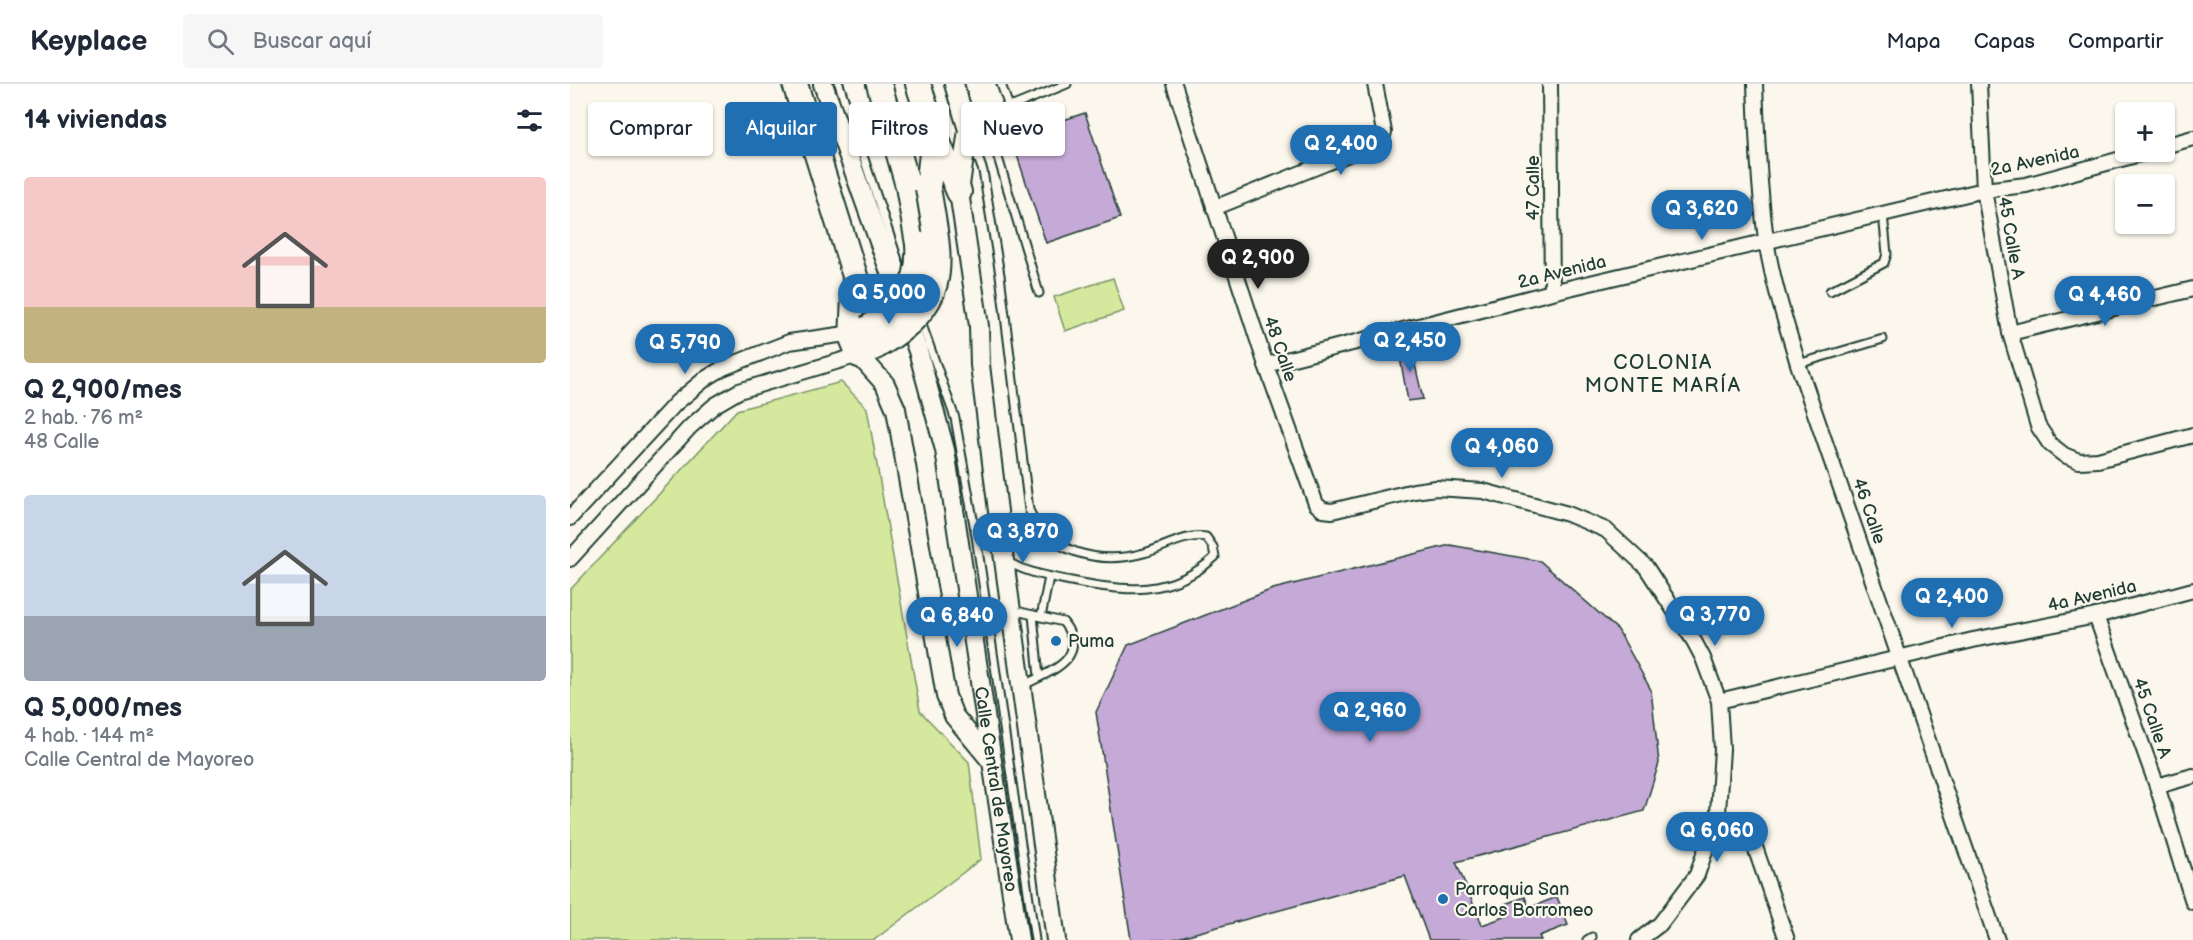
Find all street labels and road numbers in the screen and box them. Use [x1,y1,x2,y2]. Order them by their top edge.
street label: 2a Avenida [1989,141,2081,181]
street label: 47 Calle [1523,155,1544,221]
street label: 45 Calle A [1993,195,2029,281]
street label: 2a Avenida [1516,251,1608,293]
street label: 48 Calle [1259,313,1301,385]
street label: 46 Calle [1848,475,1890,547]
street label: 4a Avenida [2046,576,2138,616]
street label: 45 Calle A [2128,675,2176,761]
street label: Calle Central de Mayoreo [970,685,1022,893]

